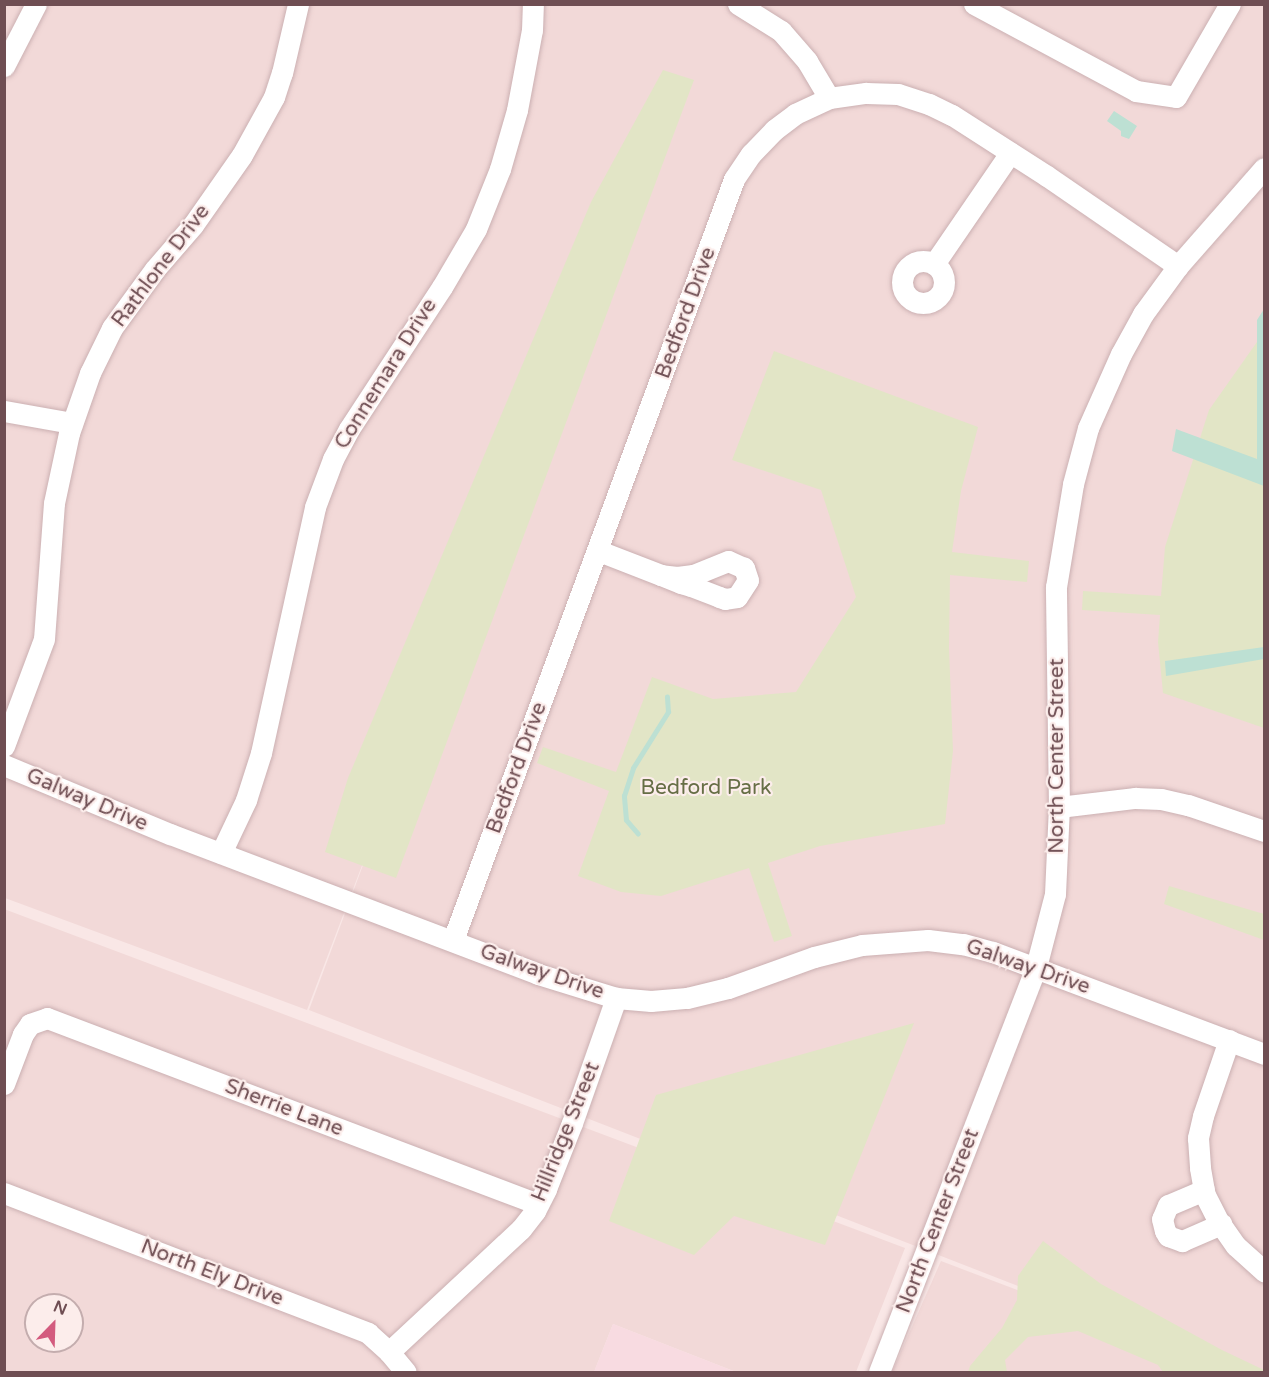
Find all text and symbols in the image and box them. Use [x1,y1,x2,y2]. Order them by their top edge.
street label: Rathlone Drive [107,200,215,332]
street label: Bedford Drive [651,244,721,382]
street label: Connemara Drive [330,294,442,454]
street label: North Center Street [1044,658,1070,854]
street label: Bedford Drive [482,699,552,837]
street label: Galway Drive [22,763,152,837]
park label: Bedford Park [640,775,772,801]
street label: Galway Drive [963,934,1093,1000]
street label: Galway Drive [477,939,607,1005]
street label: Hillridge Street [527,1058,605,1206]
street label: Sherrie Lane [221,1074,347,1142]
street label: North Center Street [891,1125,985,1317]
street label: North Ely Drive [137,1234,287,1312]
north arrow [24,1293,84,1353]
text: N [50,1297,70,1320]

